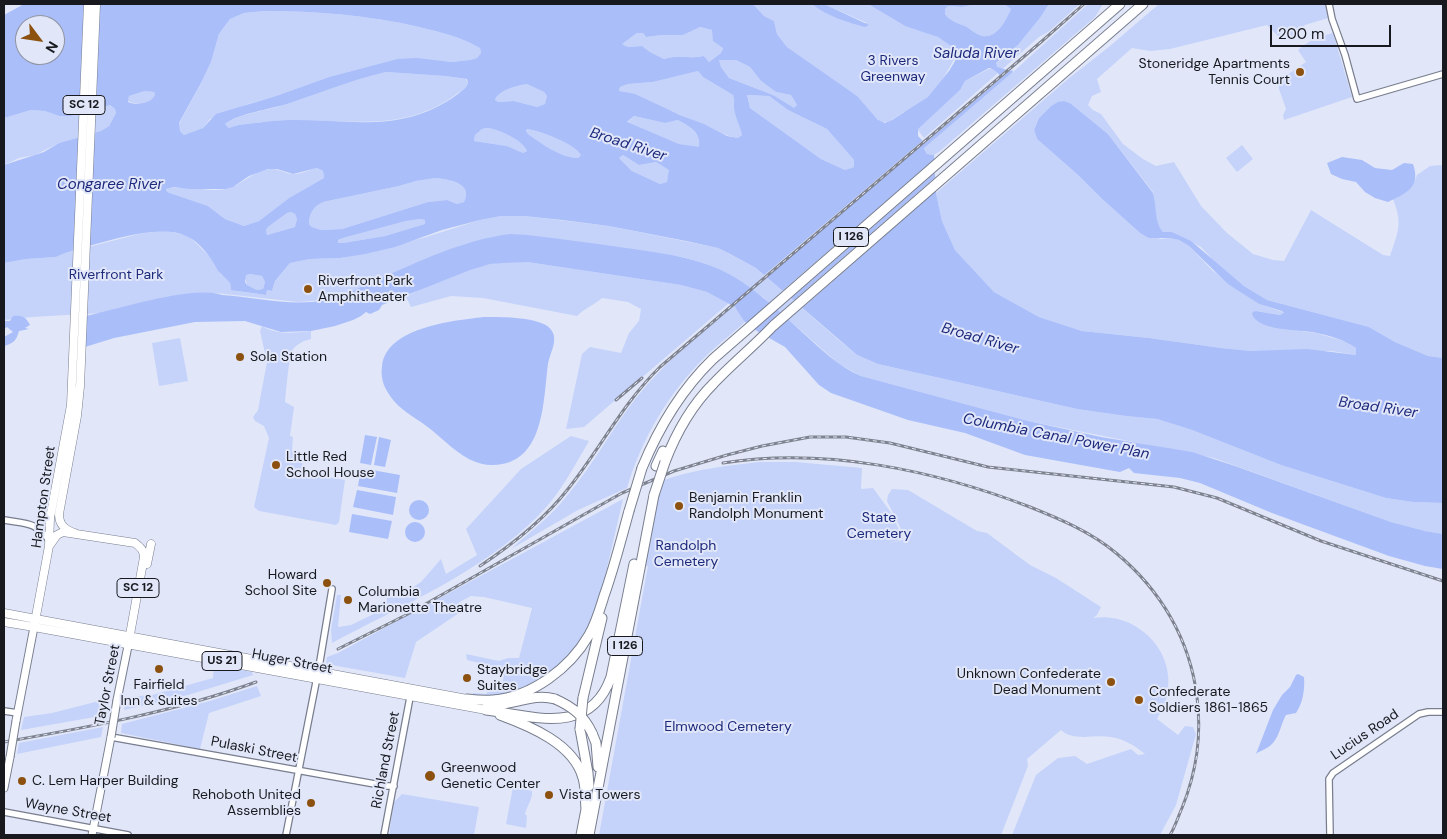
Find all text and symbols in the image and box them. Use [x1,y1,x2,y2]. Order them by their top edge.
north arrow [15,15,65,65]
scale bar [1272,15,1393,47]
text: 200 m [1278,24,1324,44]
text: N [42,38,62,56]
water label: Saluda River [933,45,1019,63]
park label: 3 Rivers Greenway [860,53,926,85]
place label: Stoneridge Apartments Tennis Court [1138,56,1290,88]
marker: Stoneridge Apartments Tennis Court [1294,66,1306,78]
road number: SC 12 [63,96,105,114]
water label: Broad River [587,124,669,166]
water label: Congaree River [57,176,163,194]
road number: I 126 [834,228,868,246]
park label: Riverfront Park [69,267,163,283]
place label: Riverfront Park Amphitheater [318,273,413,306]
marker: Riverfront Park Amphitheater [302,283,314,295]
water label: Broad River [939,319,1021,359]
place label: Sola Station [250,349,327,365]
marker: Sola Station [234,351,246,363]
water label: Broad River [1337,394,1419,422]
water label: Columbia Canal Power Plan [961,410,1151,464]
street label: Hampton Street [29,445,59,549]
place label: Little Red School House [286,449,374,482]
marker: Little Red School House [270,459,282,471]
place label: Benjamin Franklin Randolph Monument [689,490,824,522]
marker: Benjamin Franklin Randolph Monument [673,500,685,512]
park label: State Cemetery [847,510,911,542]
park label: Randolph Cemetery [654,538,718,570]
place label: Howard School Site [245,567,317,600]
marker: Howard School Site [321,577,333,589]
road number: SC 12 [117,578,159,598]
place label: Columbia Marionette Theatre [358,584,482,616]
marker: Columbia Marionette Theatre [342,594,354,606]
road number: I 126 [608,636,642,656]
street label: Taylor Street [92,643,124,727]
street label: Huger Street [250,646,334,678]
road number: US 21 [202,651,242,670]
place label: Staybridge Suites [477,662,547,694]
marker: Fairfield Inn & Suites [153,663,165,675]
place label: Unknown Confederate Dead Monument [957,666,1101,699]
marker: Staybridge Suites [461,672,473,684]
marker: Unknown Confederate Dead Monument [1105,676,1117,688]
place label: Fairfield Inn & Suites [121,677,197,710]
place label: Confederate Soldiers 1861-1865 [1149,684,1268,716]
marker: Confederate Soldiers 1861-1865 [1133,694,1145,706]
street label: Lucius Road [1328,706,1402,764]
street label: Richland Street [368,710,404,810]
park label: Elmwood Cemetery [664,719,792,735]
street label: Pulaski Street [209,733,299,767]
place label: Greenwood Genetic Center [441,760,540,792]
marker: Greenwood Genetic Center [423,769,437,783]
place label: C. Lem Harper Building [32,773,179,789]
marker: C. Lem Harper Building [16,775,28,787]
place label: Rehoboth United Assemblies [192,787,301,820]
place label: Vista Towers [559,787,640,803]
marker: Vista Towers [543,789,555,801]
street label: Wayne Street [23,795,113,827]
marker: Rehoboth United Assemblies [305,797,317,809]

